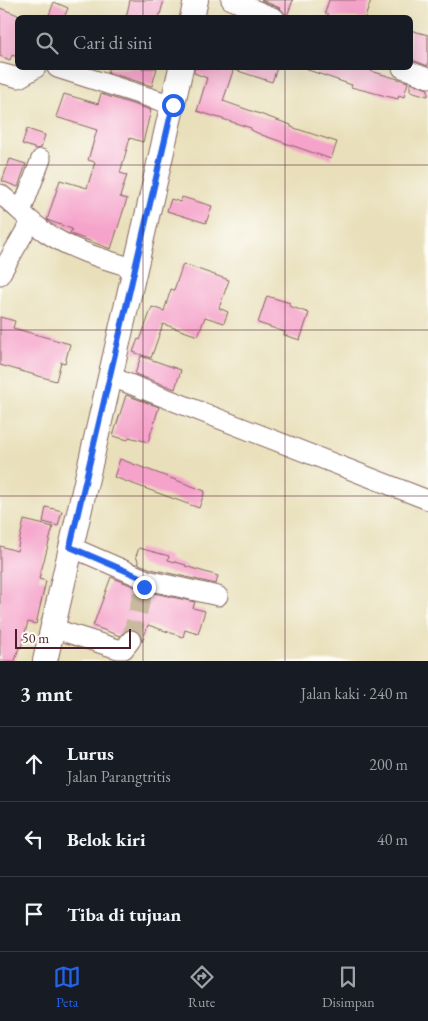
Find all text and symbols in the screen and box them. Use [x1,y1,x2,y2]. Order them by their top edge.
search box [15,15,413,70]
icon: search [33,29,61,57]
text: Cari di sini [73,30,152,55]
route start [162,94,185,117]
route end [133,576,156,599]
scale bar [15,626,131,649]
text: 50 m [22,629,49,647]
text: 3 mnt [20,680,72,707]
text: Jalan kaki · 240 m [301,683,408,704]
text: Lurus [67,741,114,766]
icon: ahead [20,750,48,778]
text: 200 m [369,754,408,775]
text: Jalan Parangtritis [67,766,171,787]
icon: left [20,825,48,853]
text: Belok kiri [67,827,146,852]
text: 40 m [377,829,408,850]
icon: arrive [20,900,48,928]
text: Tiba di tujuan [67,902,181,927]
tab: Peta [53,963,81,1011]
tab: Rute [188,963,216,1011]
tab: Disimpan [322,963,375,1011]

